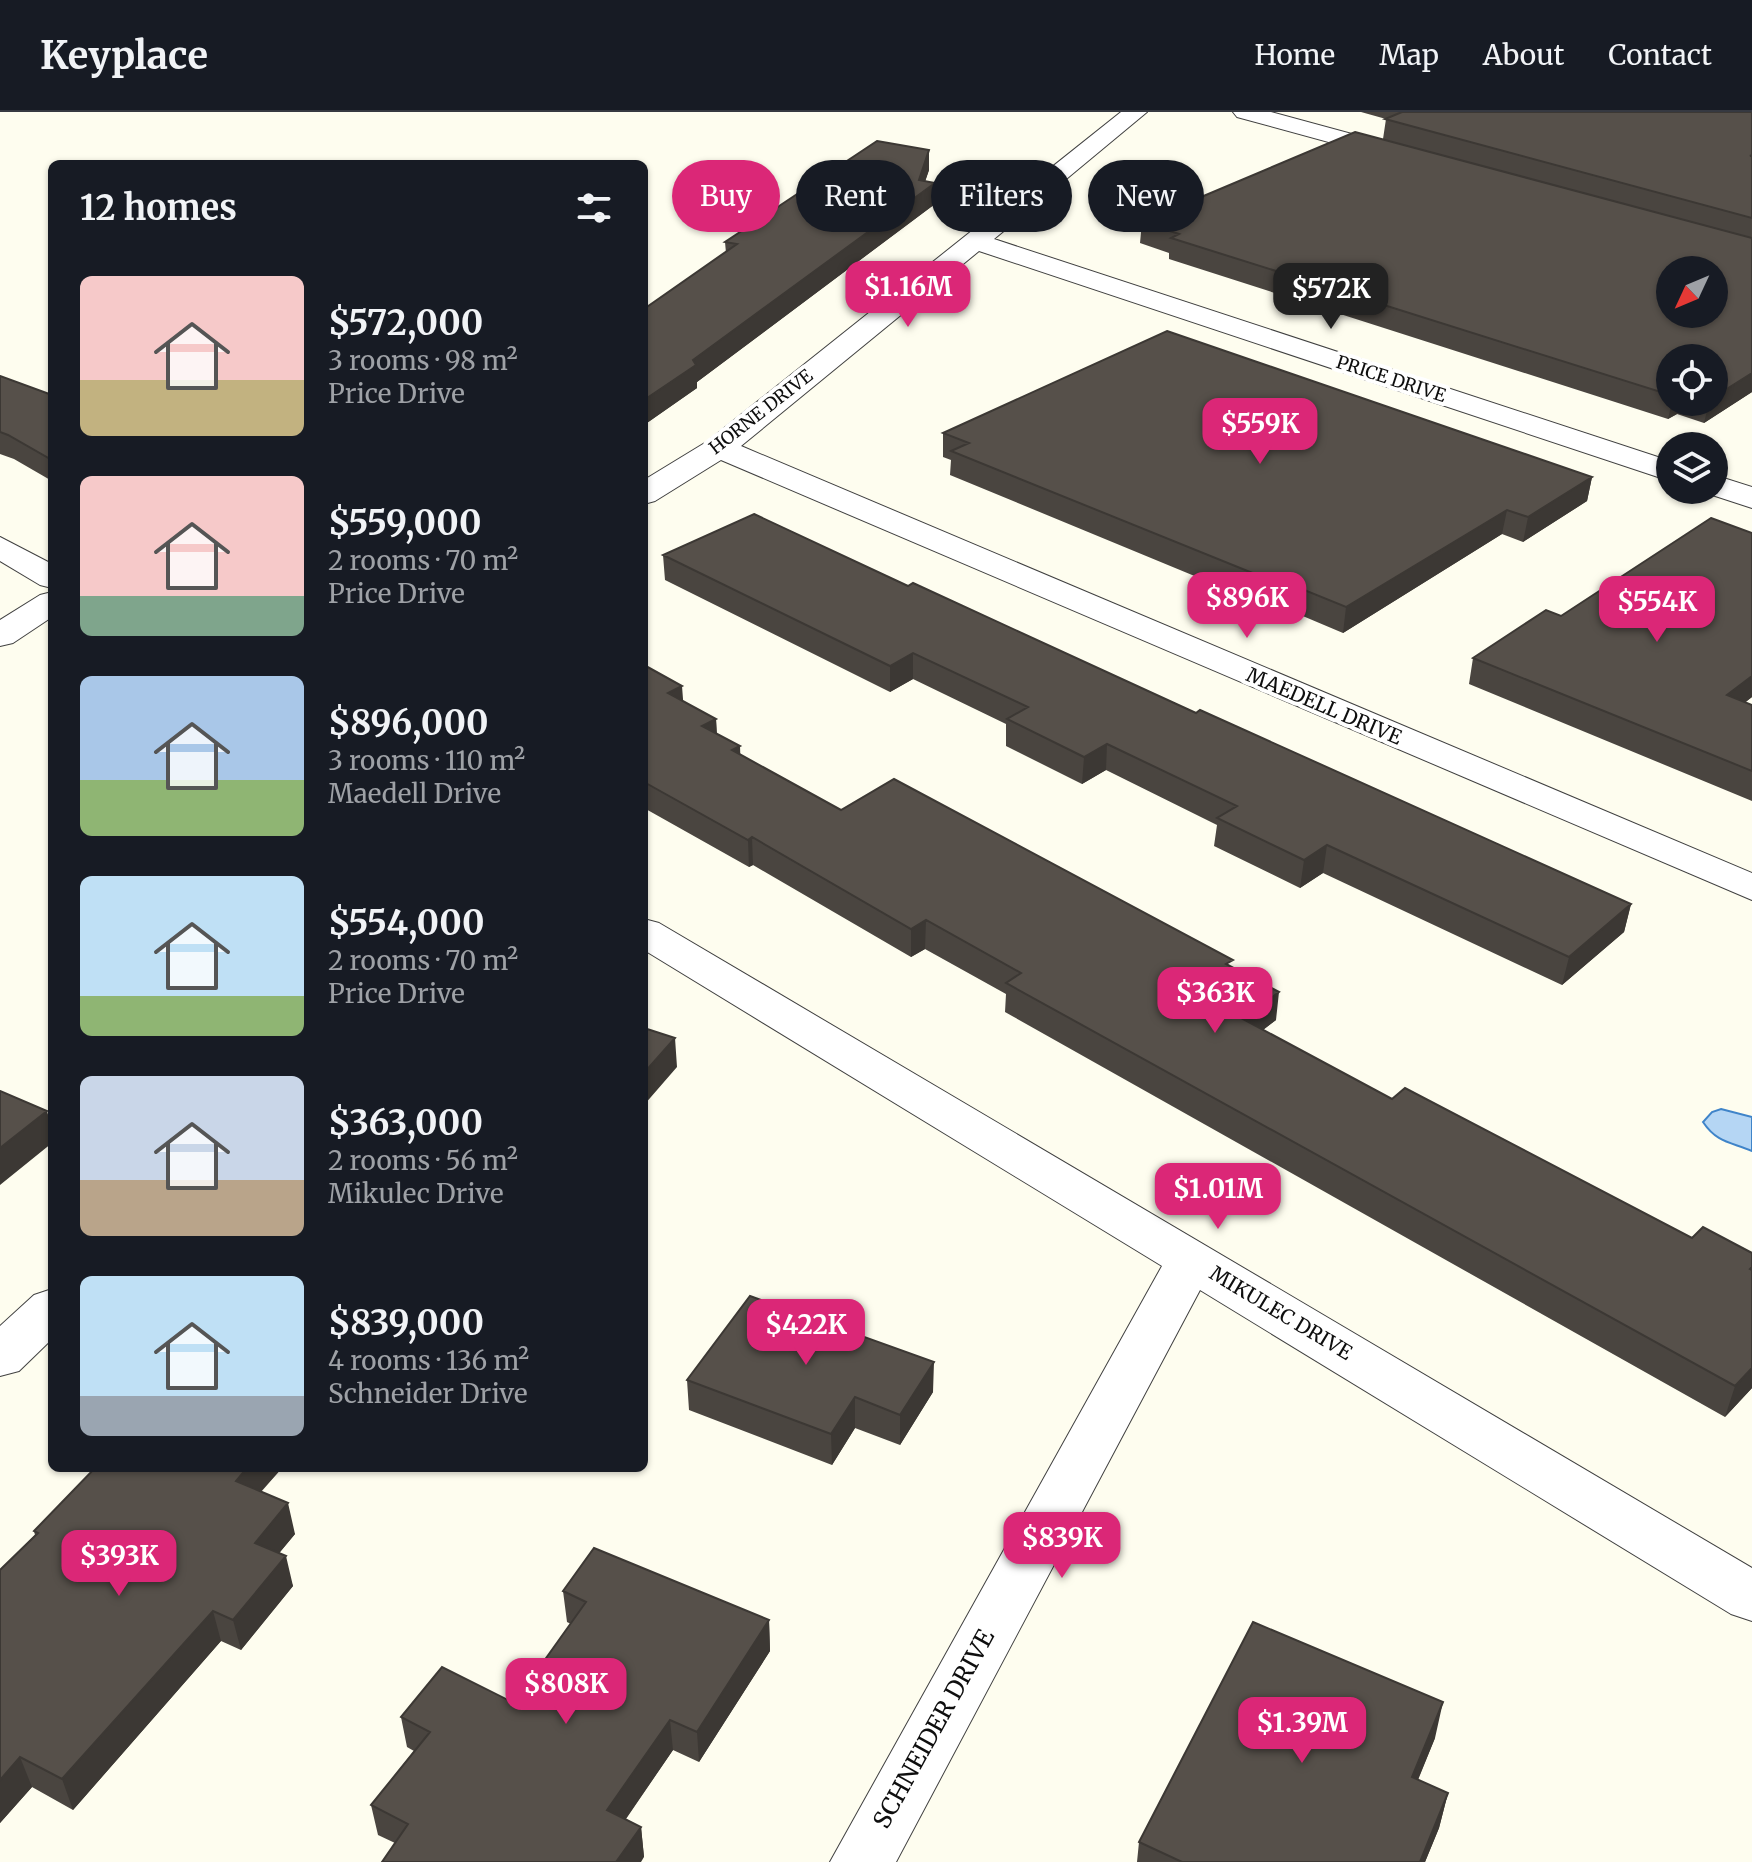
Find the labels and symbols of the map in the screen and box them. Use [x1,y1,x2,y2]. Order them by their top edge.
north arrow [1656,256,1728,328]
pin: $1.16M [843,261,973,329]
pin: $572K [1275,263,1387,331]
street label: PRICE DRIVE [1333,350,1449,407]
street label: HORNE DRIVE [704,364,818,459]
pin: $559K [1204,398,1316,466]
pin: $896K [1191,572,1303,640]
pin: $554K [1601,576,1713,644]
street label: MAEDELL DRIVE [1243,662,1406,750]
pin: $363K [1159,967,1271,1035]
pin: $1.01M [1153,1163,1283,1231]
street label: MIKULEC DRIVE [1205,1260,1357,1365]
pin: $422K [750,1299,862,1367]
pin: $839K [1006,1512,1118,1580]
pin: $393K [63,1530,175,1598]
street label: SCHNEIDER DRIVE [866,1623,1001,1834]
pin: $808K [510,1658,622,1726]
pin: $1.39M [1237,1697,1367,1765]

